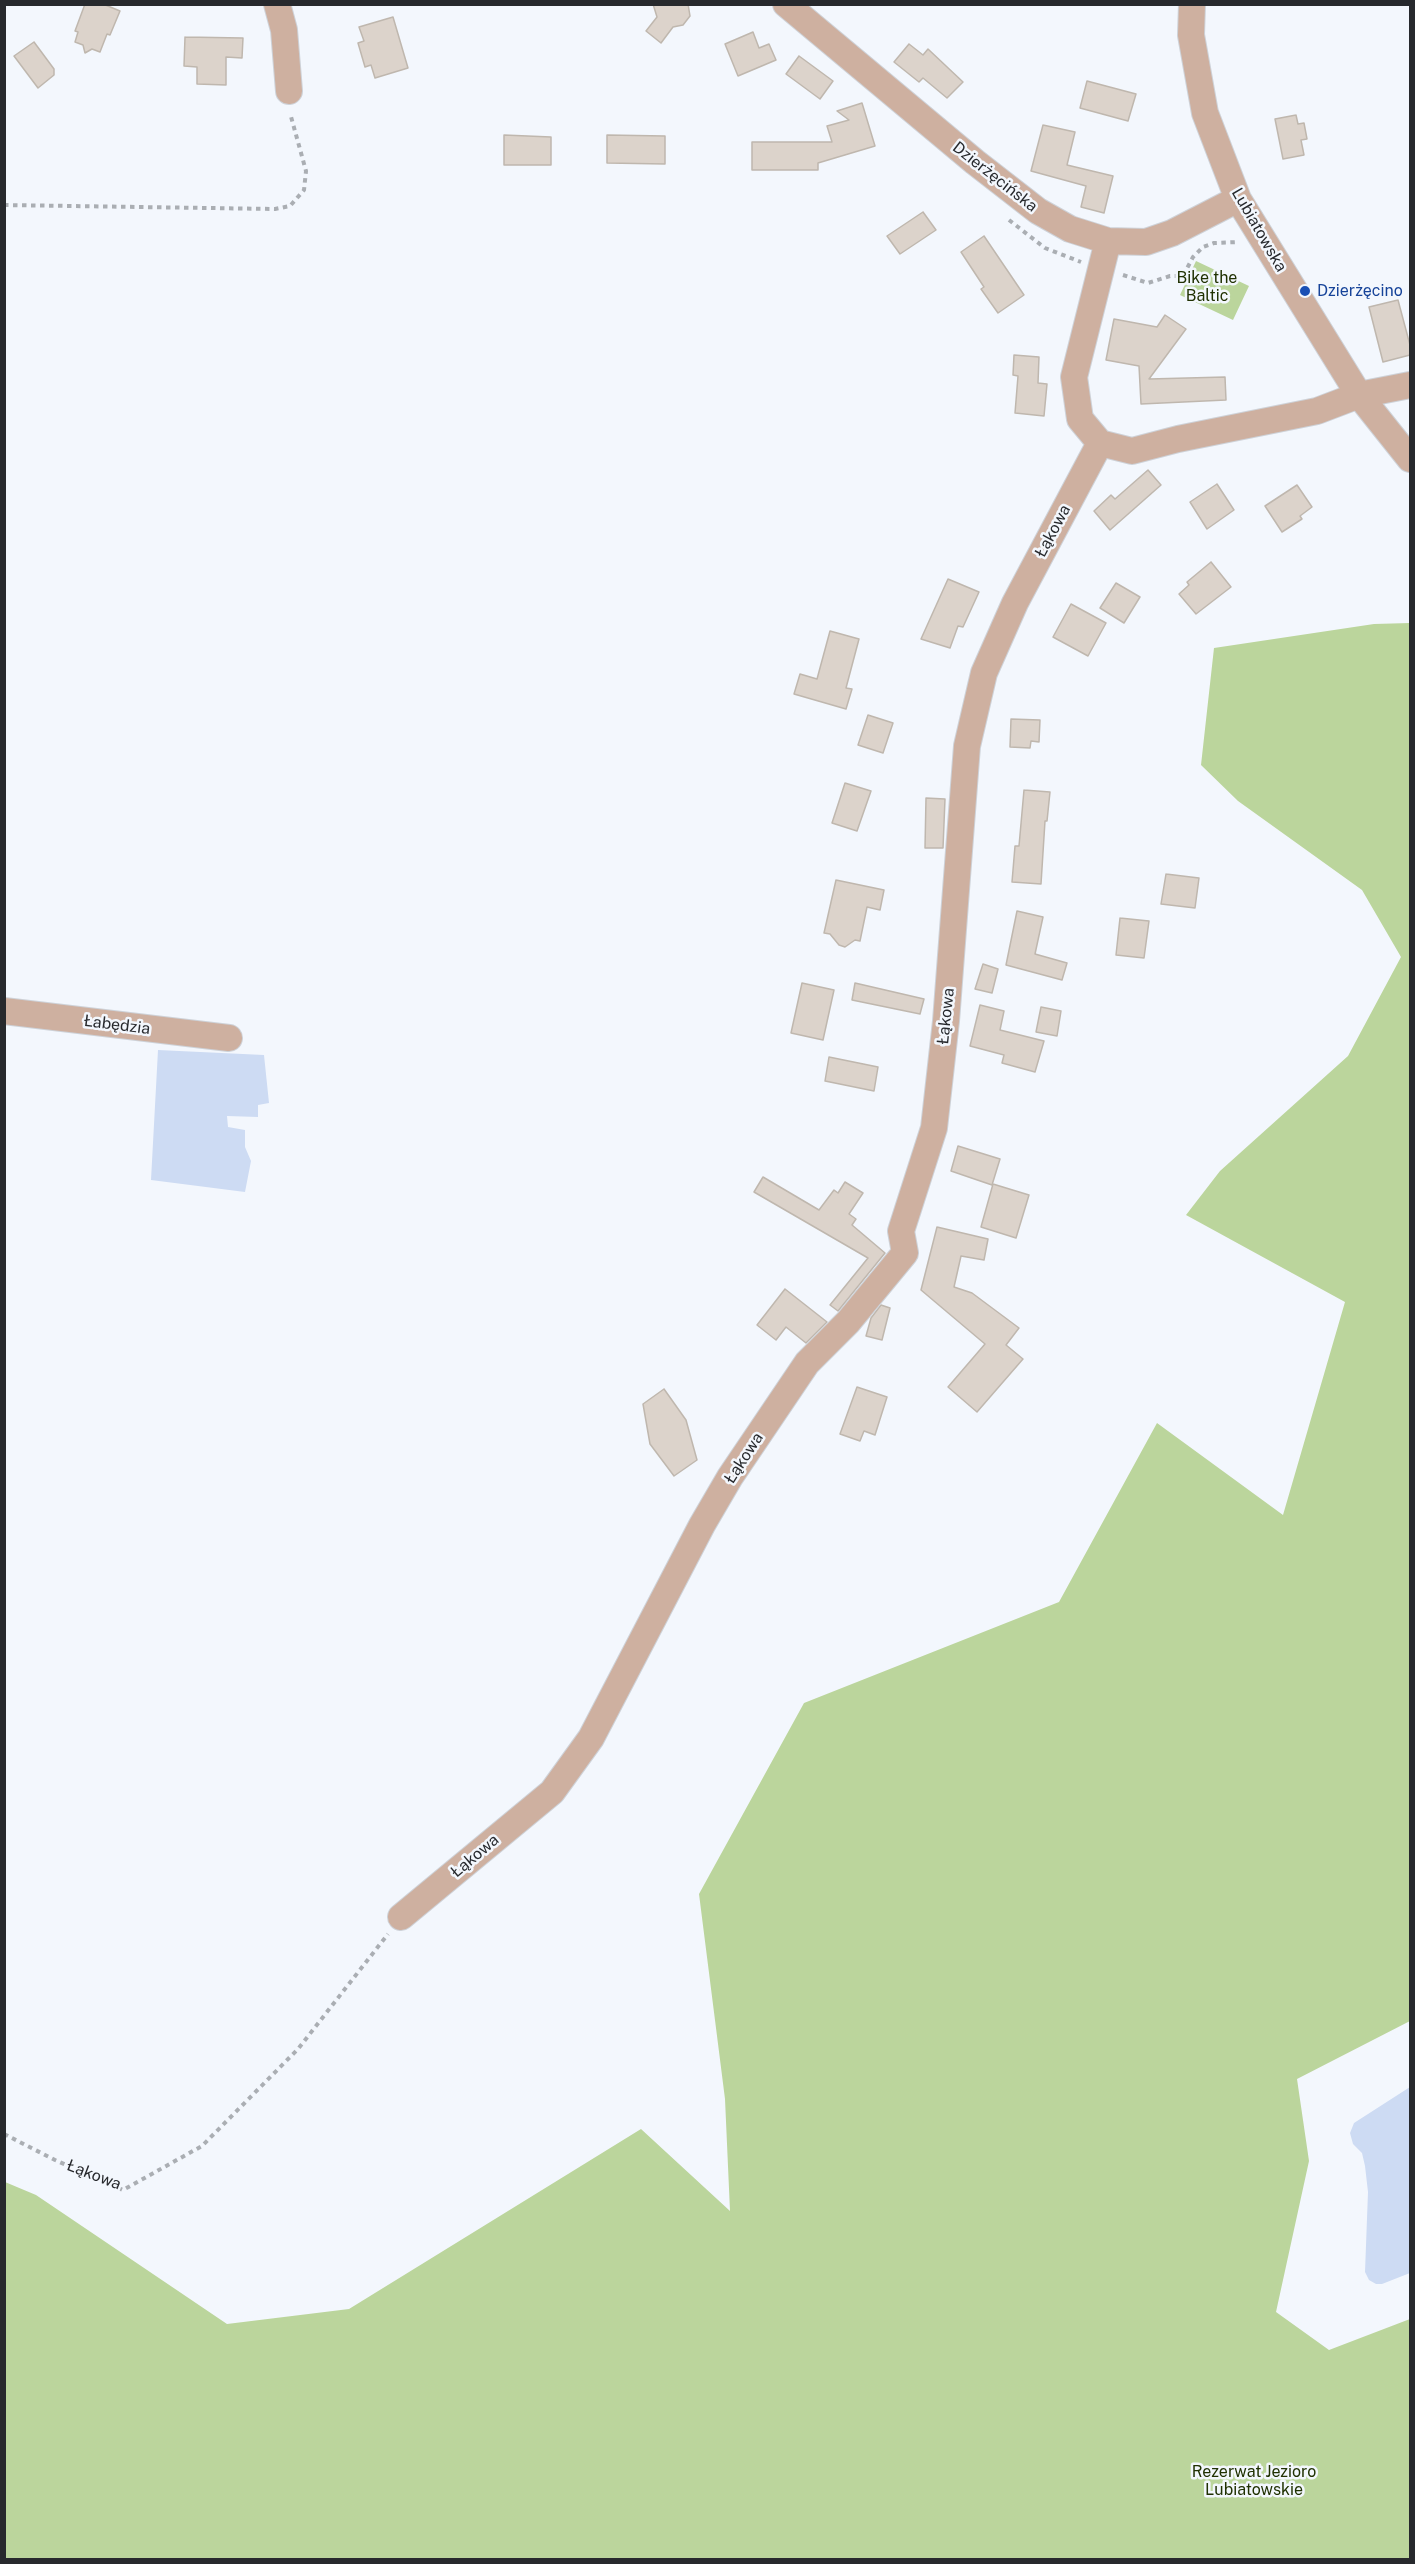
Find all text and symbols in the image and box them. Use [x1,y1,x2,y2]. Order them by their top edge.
street label: Dzierżęcińska [949,138,1041,216]
street label: Lubiatowska [1227,185,1291,275]
park label: Bike the Baltic [1177,268,1237,306]
place label: Dzierżęcino [1317,281,1403,301]
marker: Dzierżęcino [1298,284,1312,298]
street label: Łąkowa [1031,502,1075,560]
street label: Łąkowa [933,987,959,1045]
street label: Łabędzia [83,1011,151,1039]
street label: Łąkowa [721,1429,767,1487]
street label: Łąkowa [447,1830,503,1882]
street label: Łąkowa [64,2156,124,2194]
park label: Rezerwat Jezioro Lubiatowskie [1192,2462,1316,2500]

